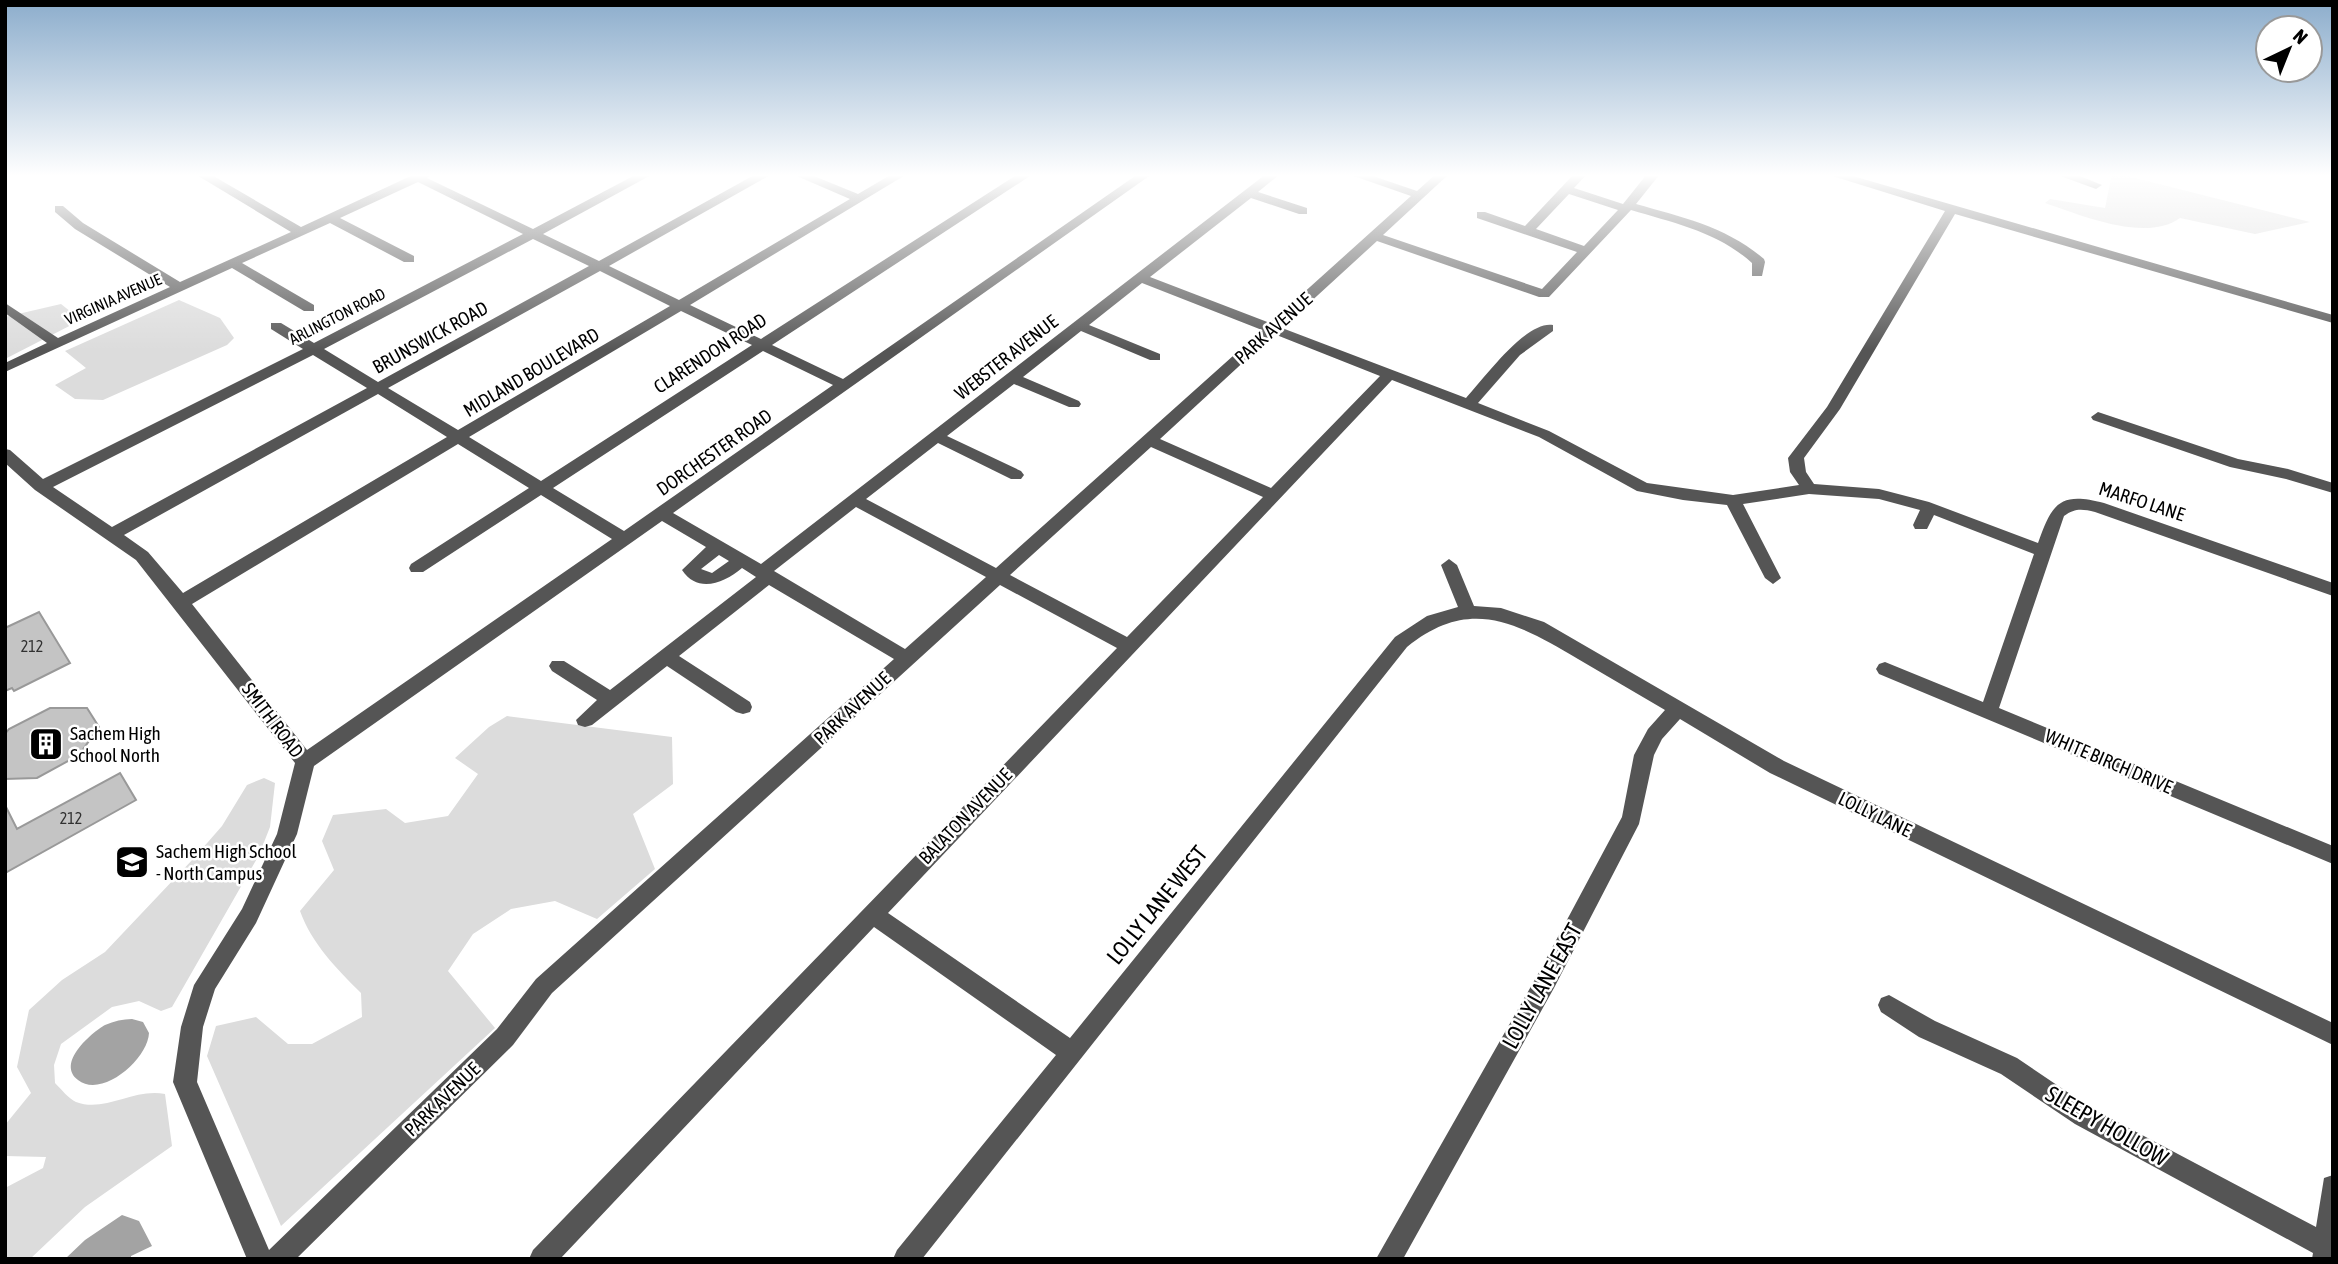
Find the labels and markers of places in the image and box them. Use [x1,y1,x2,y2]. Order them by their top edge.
place label: Sachem High School North [70,722,161,766]
building icon: Sachem High School North [27,725,65,763]
place label: Sachem High School - North Campus [156,840,297,884]
school or university icon: Sachem High School - North Campus [113,843,151,881]

